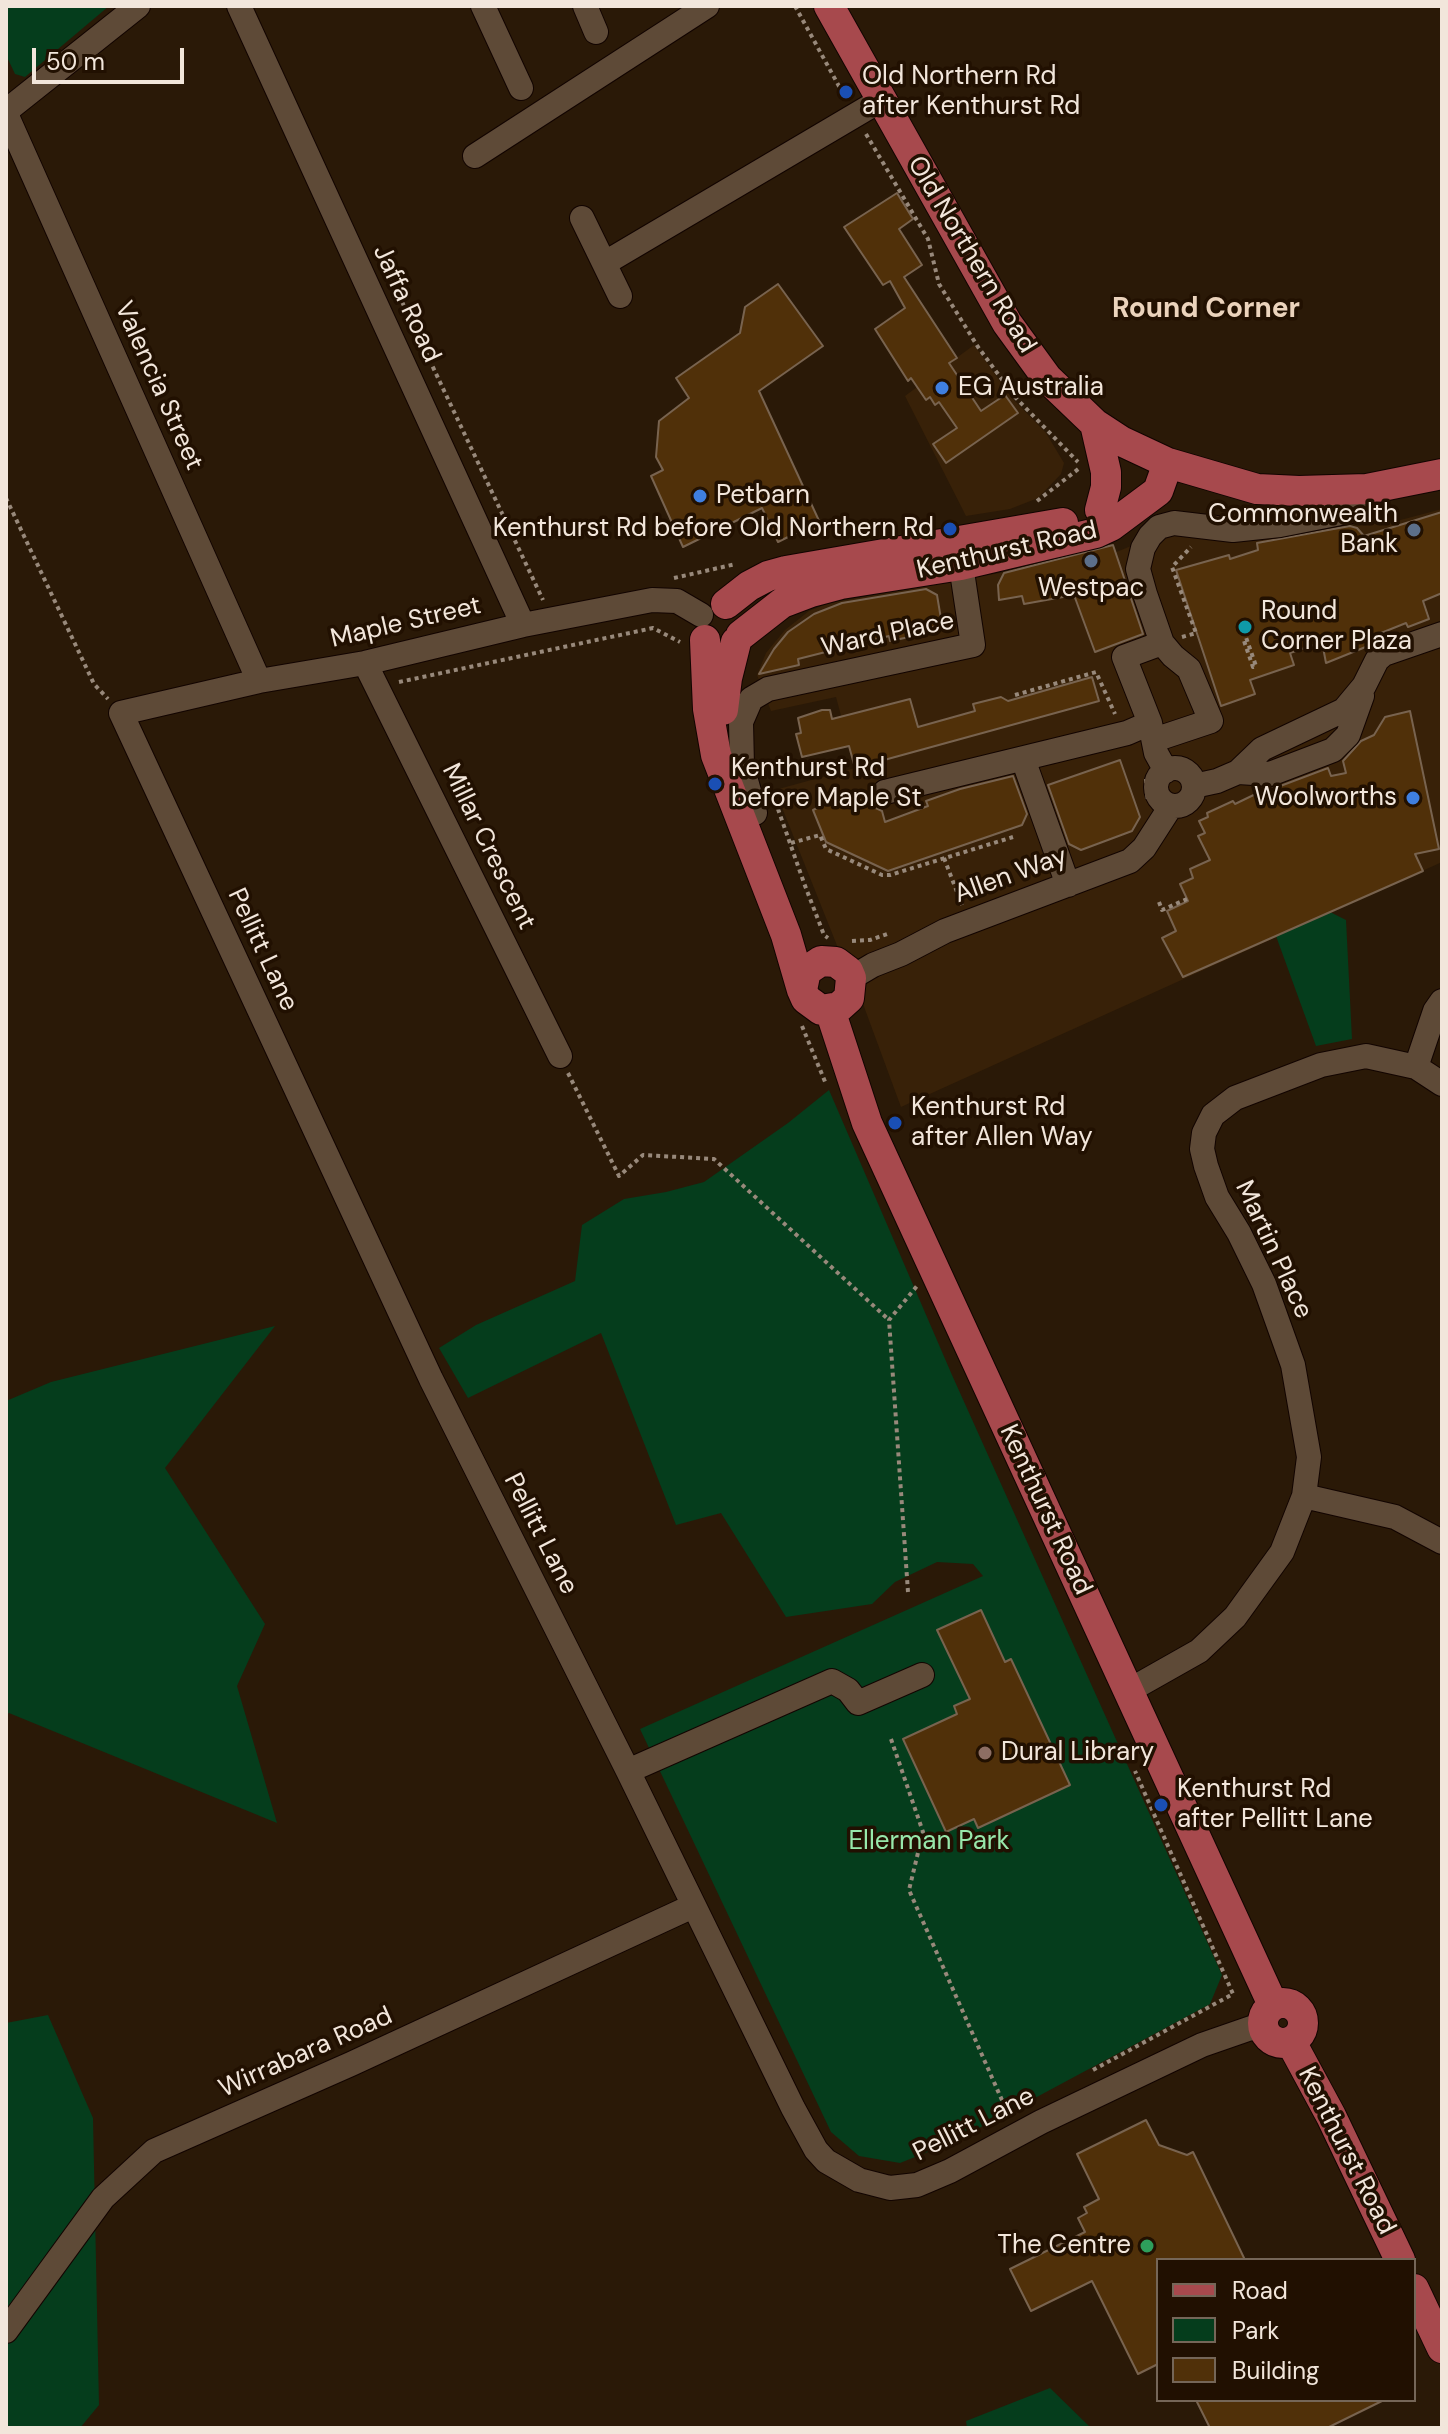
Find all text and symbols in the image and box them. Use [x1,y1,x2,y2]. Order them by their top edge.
scale bar [36,32,188,82]
text: 50 m [46,46,105,77]
place label: Old Northern Rd after Kenthurst Rd [862,61,1080,122]
marker: Old Northern Rd after Kenthurst Rd [837,83,855,101]
street label: Old Northern Road [900,151,1042,359]
street label: Jaffa Road [365,240,447,368]
district label: Round Corner [1112,293,1300,327]
street label: Valencia Street [107,297,209,475]
place label: EG Australia [958,372,1104,404]
marker: EG Australia [933,379,951,397]
place label: Petbarn [716,480,810,512]
marker: Petbarn [691,487,709,505]
place label: Commonwealth Bank [1208,499,1398,560]
place label: Kenthurst Rd before Old Northern Rd [493,513,934,545]
street label: Kenthurst Road [914,515,1100,587]
marker: Kenthurst Rd before Old Northern Rd [941,520,959,538]
marker: Commonwealth Bank [1405,521,1423,539]
marker: Westpac [1082,552,1100,570]
place label: Westpac [1038,573,1144,605]
street label: Maple Street [328,591,484,655]
place label: Round Corner Plaza [1261,596,1412,658]
street label: Ward Place [819,606,957,664]
marker: Round Corner Plaza [1236,618,1254,636]
place label: Kenthurst Rd before Maple St [731,753,922,814]
street label: Millar Crescent [434,759,542,935]
marker: Kenthurst Rd before Maple St [706,775,724,793]
place label: Woolworths [1254,782,1397,814]
marker: Woolworths [1404,789,1422,807]
street label: Allen Way [950,841,1072,911]
street label: Pellitt Lane [220,884,304,1016]
place label: Kenthurst Rd after Allen Way [911,1092,1093,1154]
marker: Kenthurst Rd after Allen Way [886,1114,904,1132]
street label: Martin Place [1227,1176,1319,1324]
street label: Kenthurst Road [992,1420,1098,1600]
street label: Pellitt Lane [496,1468,584,1600]
place label: Dural Library [1001,1737,1154,1769]
marker: Dural Library [976,1744,994,1762]
place label: Kenthurst Rd after Pellitt Lane [1177,1774,1373,1836]
marker: Kenthurst Rd after Pellitt Lane [1152,1796,1170,1814]
park label: Ellerman Park [848,1826,1010,1858]
street label: Wirrabara Road [215,2001,397,2105]
street label: Kenthurst Road [1290,2062,1402,2240]
street label: Pellitt Lane [908,2081,1040,2169]
place label: The Centre [997,2230,1131,2262]
marker: The Centre [1138,2237,1156,2255]
legend [1156,2258,1416,2402]
text: Road [1232,2275,1288,2306]
text: Park [1232,2315,1279,2346]
text: Building [1232,2355,1319,2386]

